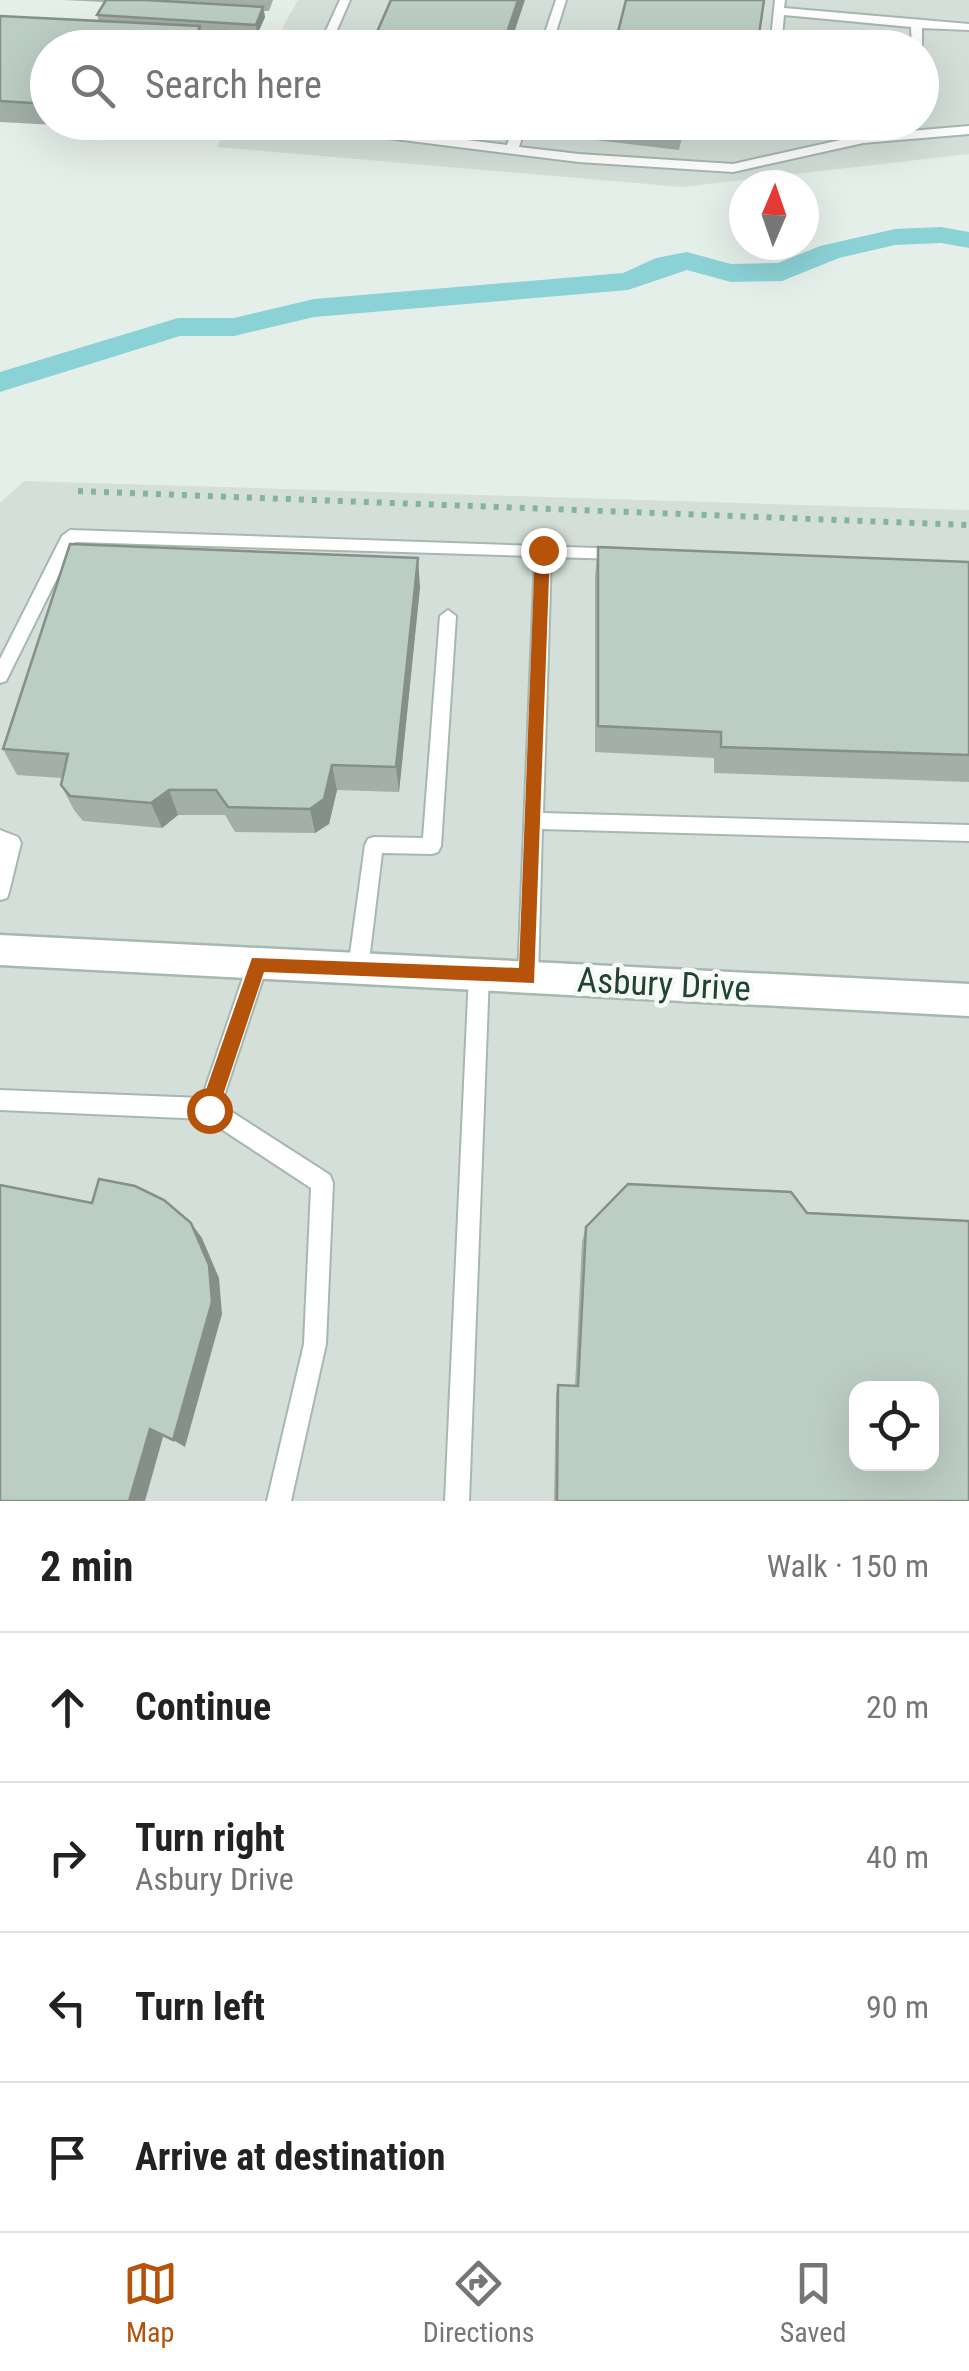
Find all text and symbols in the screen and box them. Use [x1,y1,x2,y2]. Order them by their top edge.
search box [30,30,939,140]
icon: search [65,58,120,113]
text: Search here [145,63,322,107]
north arrow [729,170,819,260]
route end [521,528,567,574]
street label: Asbury Drive [576,959,752,1010]
route start [187,1088,233,1134]
map controls [849,1381,939,1471]
button: locate [849,1381,939,1471]
text: 2 min [40,1542,133,1591]
text: Walk · 150 m [767,1547,929,1585]
icon: ahead [40,1680,95,1735]
text: Continue [135,1685,271,1729]
text: 20 m [866,1688,929,1726]
text: Turn right [135,1816,285,1860]
icon: right [40,1830,95,1885]
text: 40 m [866,1838,929,1876]
text: Asbury Drive [135,1860,294,1898]
icon: left [40,1980,95,2035]
text: Turn left [135,1985,265,2029]
text: 90 m [866,1988,929,2026]
icon: arrive [40,2130,95,2185]
text: Arrive at destination [135,2135,445,2179]
tab: Map [123,2256,178,2349]
tab: Directions [423,2256,535,2349]
tab: Saved [780,2256,846,2349]

